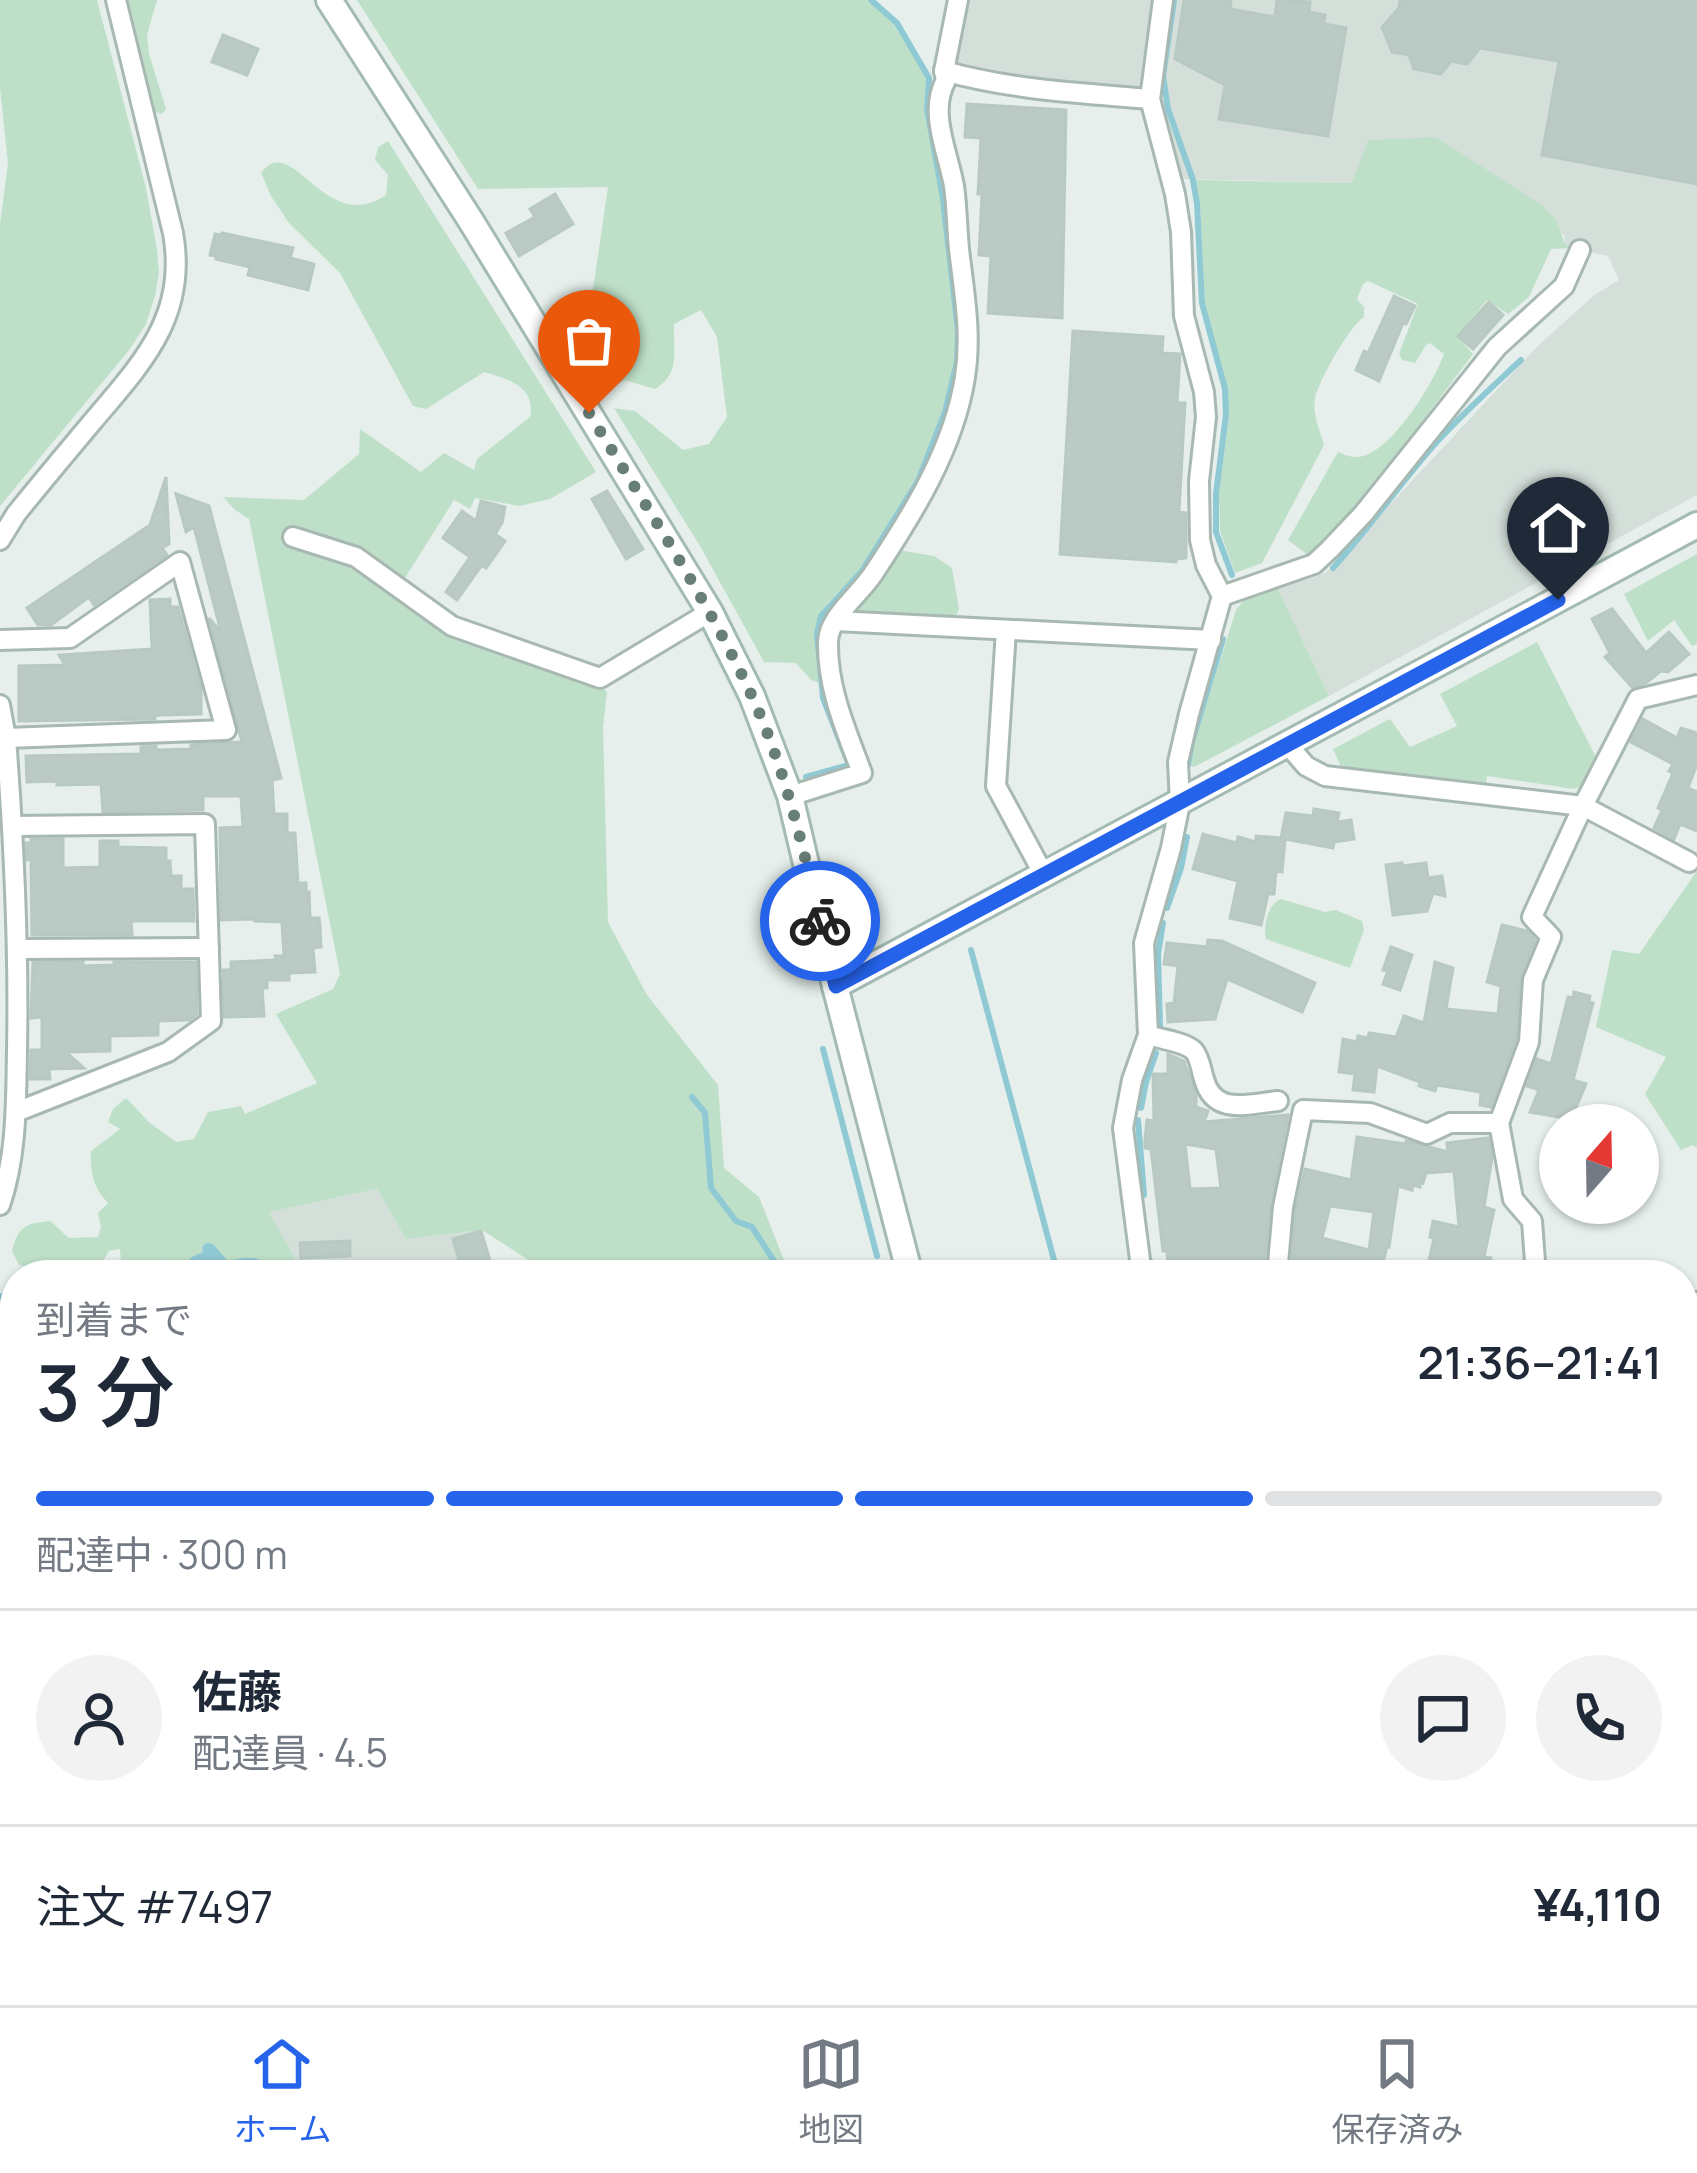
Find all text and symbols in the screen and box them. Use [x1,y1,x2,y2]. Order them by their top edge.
pin [538,290,640,413]
icon: bag [556,308,622,374]
pin [1507,477,1609,600]
icon: home [1525,495,1591,561]
courier [760,861,880,981]
icon: bike [787,888,853,954]
north arrow [1539,1104,1659,1224]
map controls [1539,1104,1659,1224]
text: 到着まで [36,1292,192,1346]
text: 21:36–21:41 [1418,1331,1662,1393]
text: 3 分 [36,1338,174,1444]
text: 配達中 · 300 m [36,1527,287,1581]
button: person [36,1655,162,1781]
button: chat [1380,1655,1506,1781]
button: phone [1536,1655,1662,1781]
text: 佐藤 [192,1660,282,1722]
text: 配達員 · 4.5 [192,1725,388,1779]
text: ¥4,110 [1534,1873,1662,1935]
text: 注文 #7497 [36,1875,273,1937]
tab: ホーム [233,2031,332,2151]
tab: 地図 [798,2031,864,2151]
tab: 保存済み [1331,2031,1463,2151]

